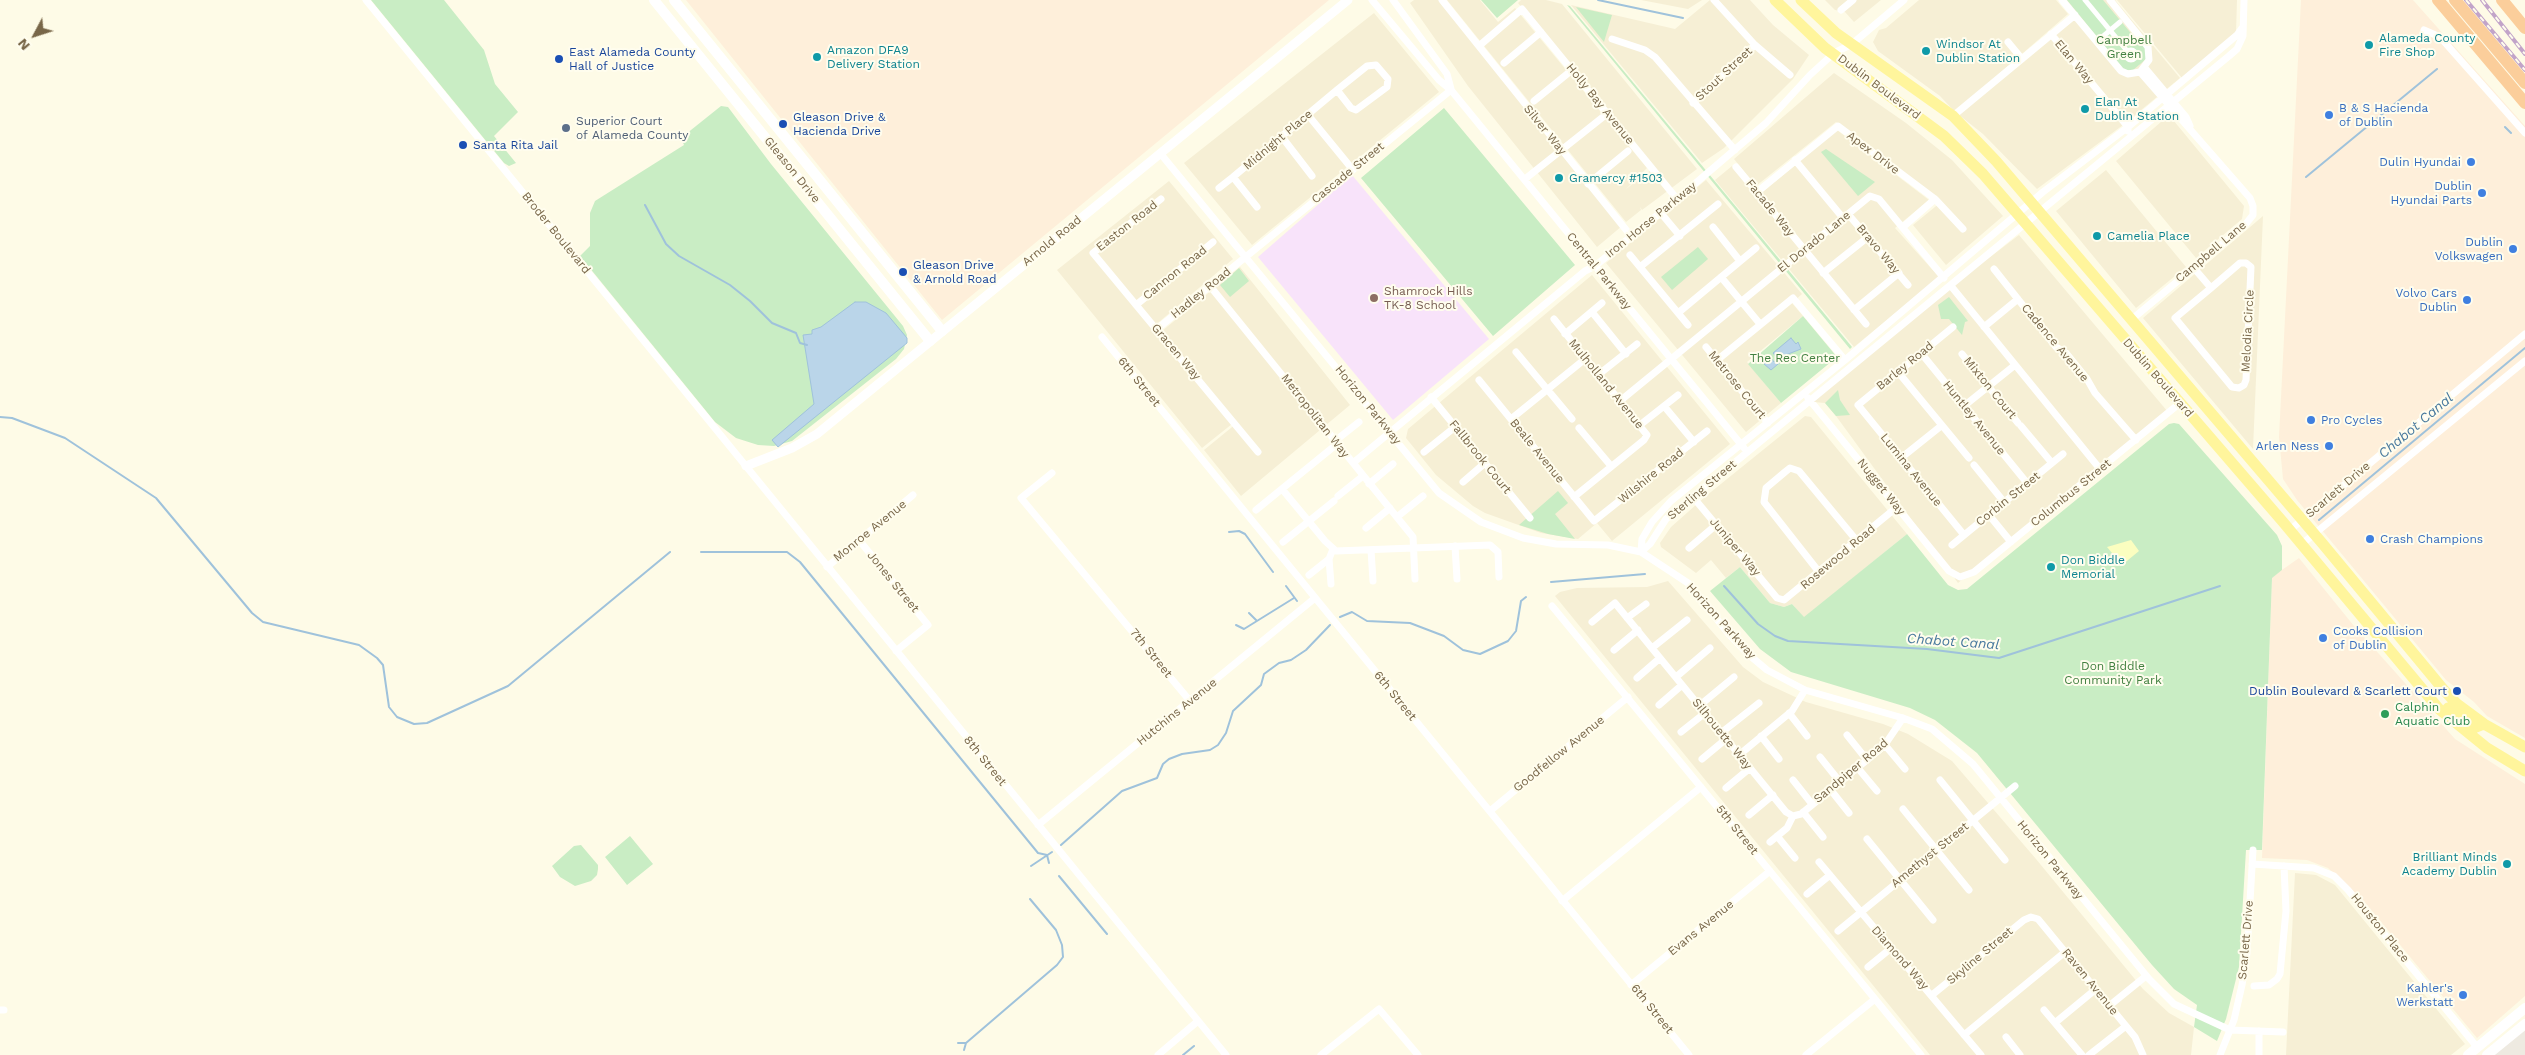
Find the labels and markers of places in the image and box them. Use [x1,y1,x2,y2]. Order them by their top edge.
place label: Alameda County Fire Shop [2379,31,2476,59]
place label: Windsor At Dublin Station [1936,37,2020,65]
marker: Alameda County Fire Shop [2363,39,2375,51]
place label: Amazon DFA9 Delivery Station [827,43,920,71]
place label: East Alameda County Hall of Justice [569,45,695,73]
marker: Windsor At Dublin Station [1920,45,1932,57]
marker: Amazon DFA9 Delivery Station [811,51,823,63]
marker: East Alameda County Hall of Justice [553,53,565,65]
place label: Elan At Dublin Station [2095,95,2179,123]
place label: B & S Hacienda of Dublin [2339,101,2428,129]
marker: Elan At Dublin Station [2079,103,2091,115]
marker: B & S Hacienda of Dublin [2323,109,2335,121]
place label: Gleason Drive & Hacienda Drive [793,110,886,138]
place label: Superior Court of Alameda County [576,114,688,142]
marker: Gleason Drive & Hacienda Drive [777,118,789,130]
marker: Superior Court of Alameda County [560,122,572,134]
place label: Santa Rita Jail [473,138,558,152]
marker: Santa Rita Jail [457,139,469,151]
place label: Dulin Hyundai [2379,155,2461,169]
marker: Dulin Hyundai [2465,156,2477,168]
place label: Gramercy #1503 [1569,171,1663,185]
marker: Gramercy #1503 [1553,172,1565,184]
place label: Dublin Hyundai Parts [2391,179,2472,207]
marker: Dublin Hyundai Parts [2476,187,2488,199]
place label: Camelia Place [2107,229,2190,243]
marker: Camelia Place [2091,230,2103,242]
place label: Dublin Volkswagen [2435,235,2503,263]
marker: Dublin Volkswagen [2507,243,2519,255]
place label: Gleason Drive & Arnold Road [913,258,997,286]
marker: Gleason Drive & Arnold Road [897,266,909,278]
place label: Shamrock Hills TK-8 School [1384,284,1473,312]
place label: Volvo Cars Dublin [2396,286,2457,314]
marker: Shamrock Hills TK-8 School [1368,292,1380,304]
marker: Volvo Cars Dublin [2461,294,2473,306]
place label: Pro Cycles [2321,413,2382,427]
marker: Pro Cycles [2305,414,2317,426]
place label: Arlen Ness [2256,439,2319,453]
marker: Arlen Ness [2323,440,2335,452]
place label: Crash Champions [2380,532,2483,546]
marker: Crash Champions [2364,533,2376,545]
place label: Don Biddle Memorial [2061,553,2125,581]
marker: Don Biddle Memorial [2045,561,2057,573]
place label: Cooks Collision of Dublin [2333,624,2423,652]
marker: Cooks Collision of Dublin [2317,632,2329,644]
place label: Dublin Boulevard & Scarlett Court [2249,684,2447,698]
marker: Dublin Boulevard & Scarlett Court [2451,685,2463,697]
place label: Calphin Aquatic Club [2395,700,2470,728]
marker: Calphin Aquatic Club [2379,708,2391,720]
place label: Brilliant Minds Academy Dublin [2402,850,2497,878]
marker: Brilliant Minds Academy Dublin [2501,858,2513,870]
place label: Kahler's Werkstatt [2396,981,2453,1009]
marker: Kahler's Werkstatt [2457,989,2469,1001]

